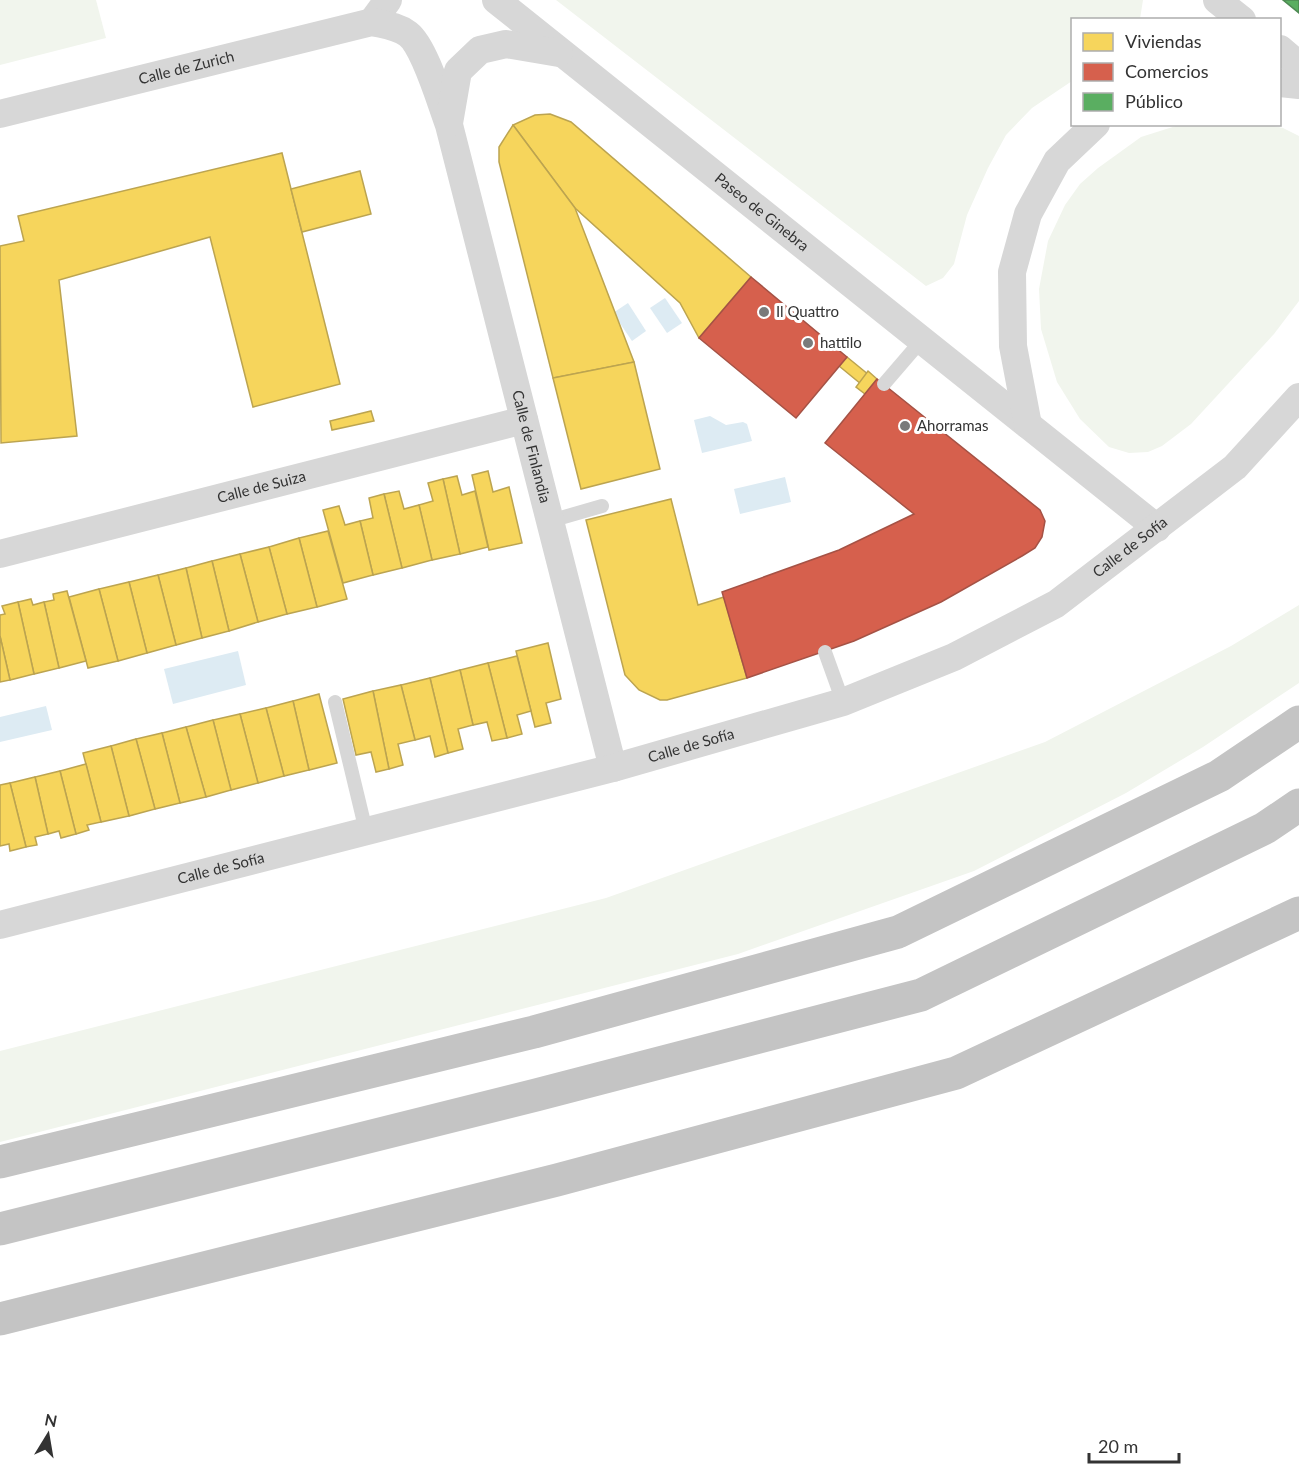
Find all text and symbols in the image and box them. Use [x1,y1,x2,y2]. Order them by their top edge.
legend [1071,18,1281,126]
text: Viviendas [1125,30,1202,52]
street label: Calle de Zurich [136,46,236,87]
text: Comercios [1125,60,1209,82]
text: Público [1125,90,1183,112]
street label: Paseo de Ginebra [712,168,813,254]
place label: Il Quattro [776,302,839,320]
marker: Il Quattro [757,305,771,319]
place label: hattilo [820,333,862,351]
marker: hattilo [801,336,815,350]
street label: Calle de Finlandia [509,388,555,505]
place label: Ahorramas [917,416,989,434]
marker: Ahorramas [898,419,912,433]
street label: Calle de Suiza [215,466,308,506]
street label: Calle de Sofía [1089,512,1170,581]
street label: Calle de Sofía [646,724,736,766]
street label: Calle de Sofía [175,848,266,887]
north arrow [18,1405,78,1465]
text: N [43,1409,59,1430]
scale bar [1089,1426,1179,1464]
text: 20 m [1098,1435,1138,1457]

